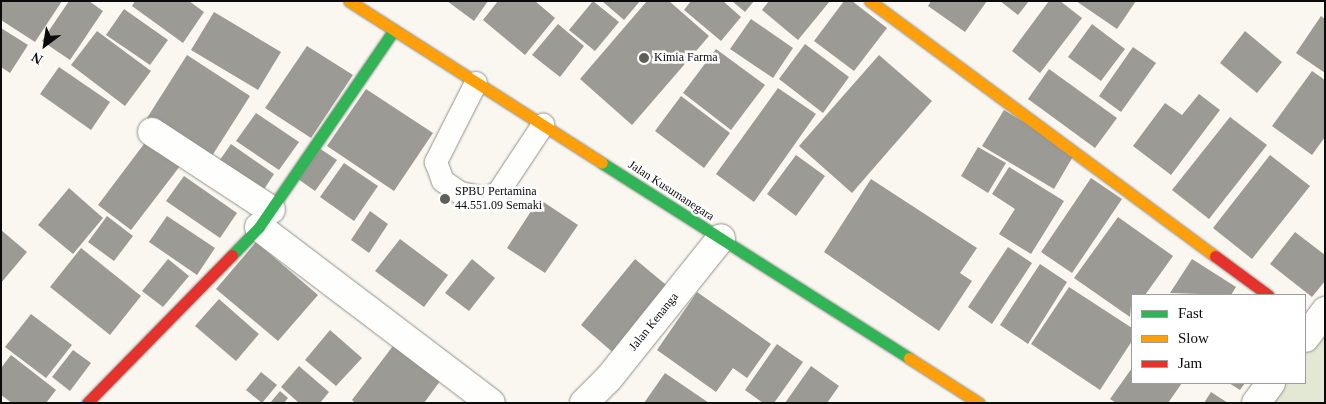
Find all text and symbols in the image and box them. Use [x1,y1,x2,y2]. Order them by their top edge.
north arrow [20,20,70,70]
text: N [29,49,45,67]
place label: Kimia Farma [654,51,718,65]
marker: Kimia Farma [638,52,650,64]
street label: Jalan Kusumanegara [625,158,717,224]
place label: SPBU Pertamina 44.551.09 Semaki [455,185,542,213]
marker: SPBU Pertamina 44.551.09 Semaki [439,193,451,205]
street label: Jalan Kenanga [626,290,682,354]
legend [1131,294,1306,384]
text: Fast [1178,305,1203,321]
text: Slow [1178,330,1209,346]
text: Jam [1178,355,1202,371]

